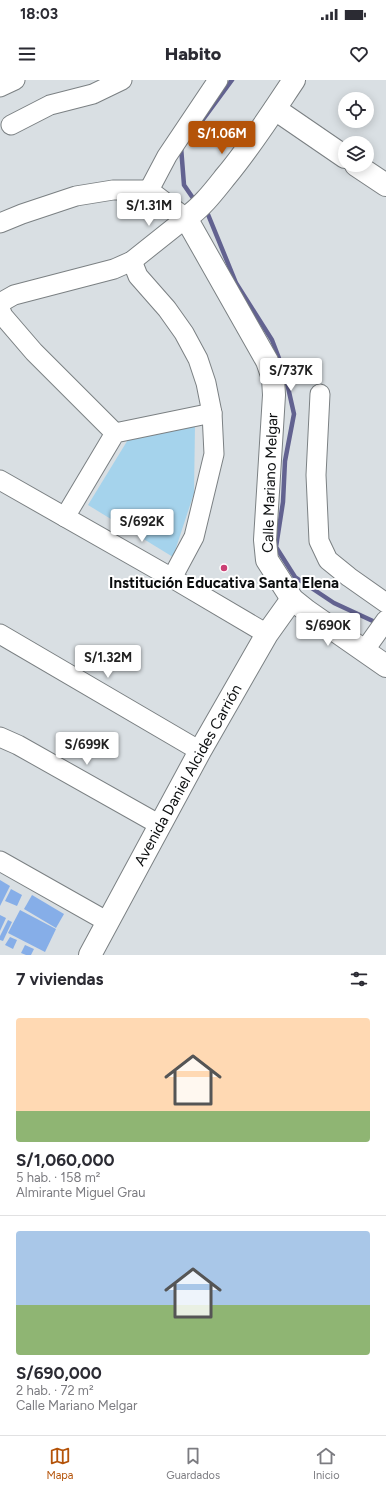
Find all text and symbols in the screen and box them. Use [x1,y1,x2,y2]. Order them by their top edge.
text: 18:03 [20,5,58,23]
icon: menu [16,43,38,65]
text: Habito [165,43,221,65]
icon: heart [348,43,370,65]
map controls [338,92,374,172]
button: locate [338,92,374,128]
pin: S/1.06M [185,121,259,155]
text: S/1.06M [197,126,247,141]
button: layers [338,136,374,172]
pin: S/1.31M [112,193,186,227]
text: S/1.31M [126,198,172,213]
pin: S/737K [258,358,324,392]
text: S/737K [269,363,313,378]
street label: Calle Mariano Melgar [259,413,281,553]
pin: S/692K [109,509,175,543]
text: S/692K [120,514,164,529]
marker: Institución Educativa Santa Elena [219,563,229,573]
place label: Institución Educativa Santa Elena [109,574,339,592]
pin: S/690K [295,613,361,647]
text: S/690K [305,618,351,633]
pin: S/1.32M [71,645,145,679]
text: S/1.32M [84,650,132,665]
street label: Avenida Daniel Alcides Carrión [131,681,245,869]
pin: S/699K [54,732,120,766]
text: S/699K [65,737,109,752]
icon: filters [348,968,370,990]
text: 7 viviendas [16,969,103,989]
icon: home [157,1044,229,1116]
text: S/1,060,000 [16,1150,115,1170]
text: 5 hab. · 158 m² [16,1170,100,1185]
text: Almirante Miguel Grau [16,1185,145,1200]
icon: home [157,1257,229,1329]
text: S/690,000 [16,1363,102,1383]
text: 2 hab. · 72 m² [16,1383,94,1398]
text: Calle Mariano Melgar [16,1398,137,1413]
tab: Mapa [46,1445,73,1482]
tab: Guardados [166,1445,220,1482]
tab: Inicio [313,1445,340,1482]

